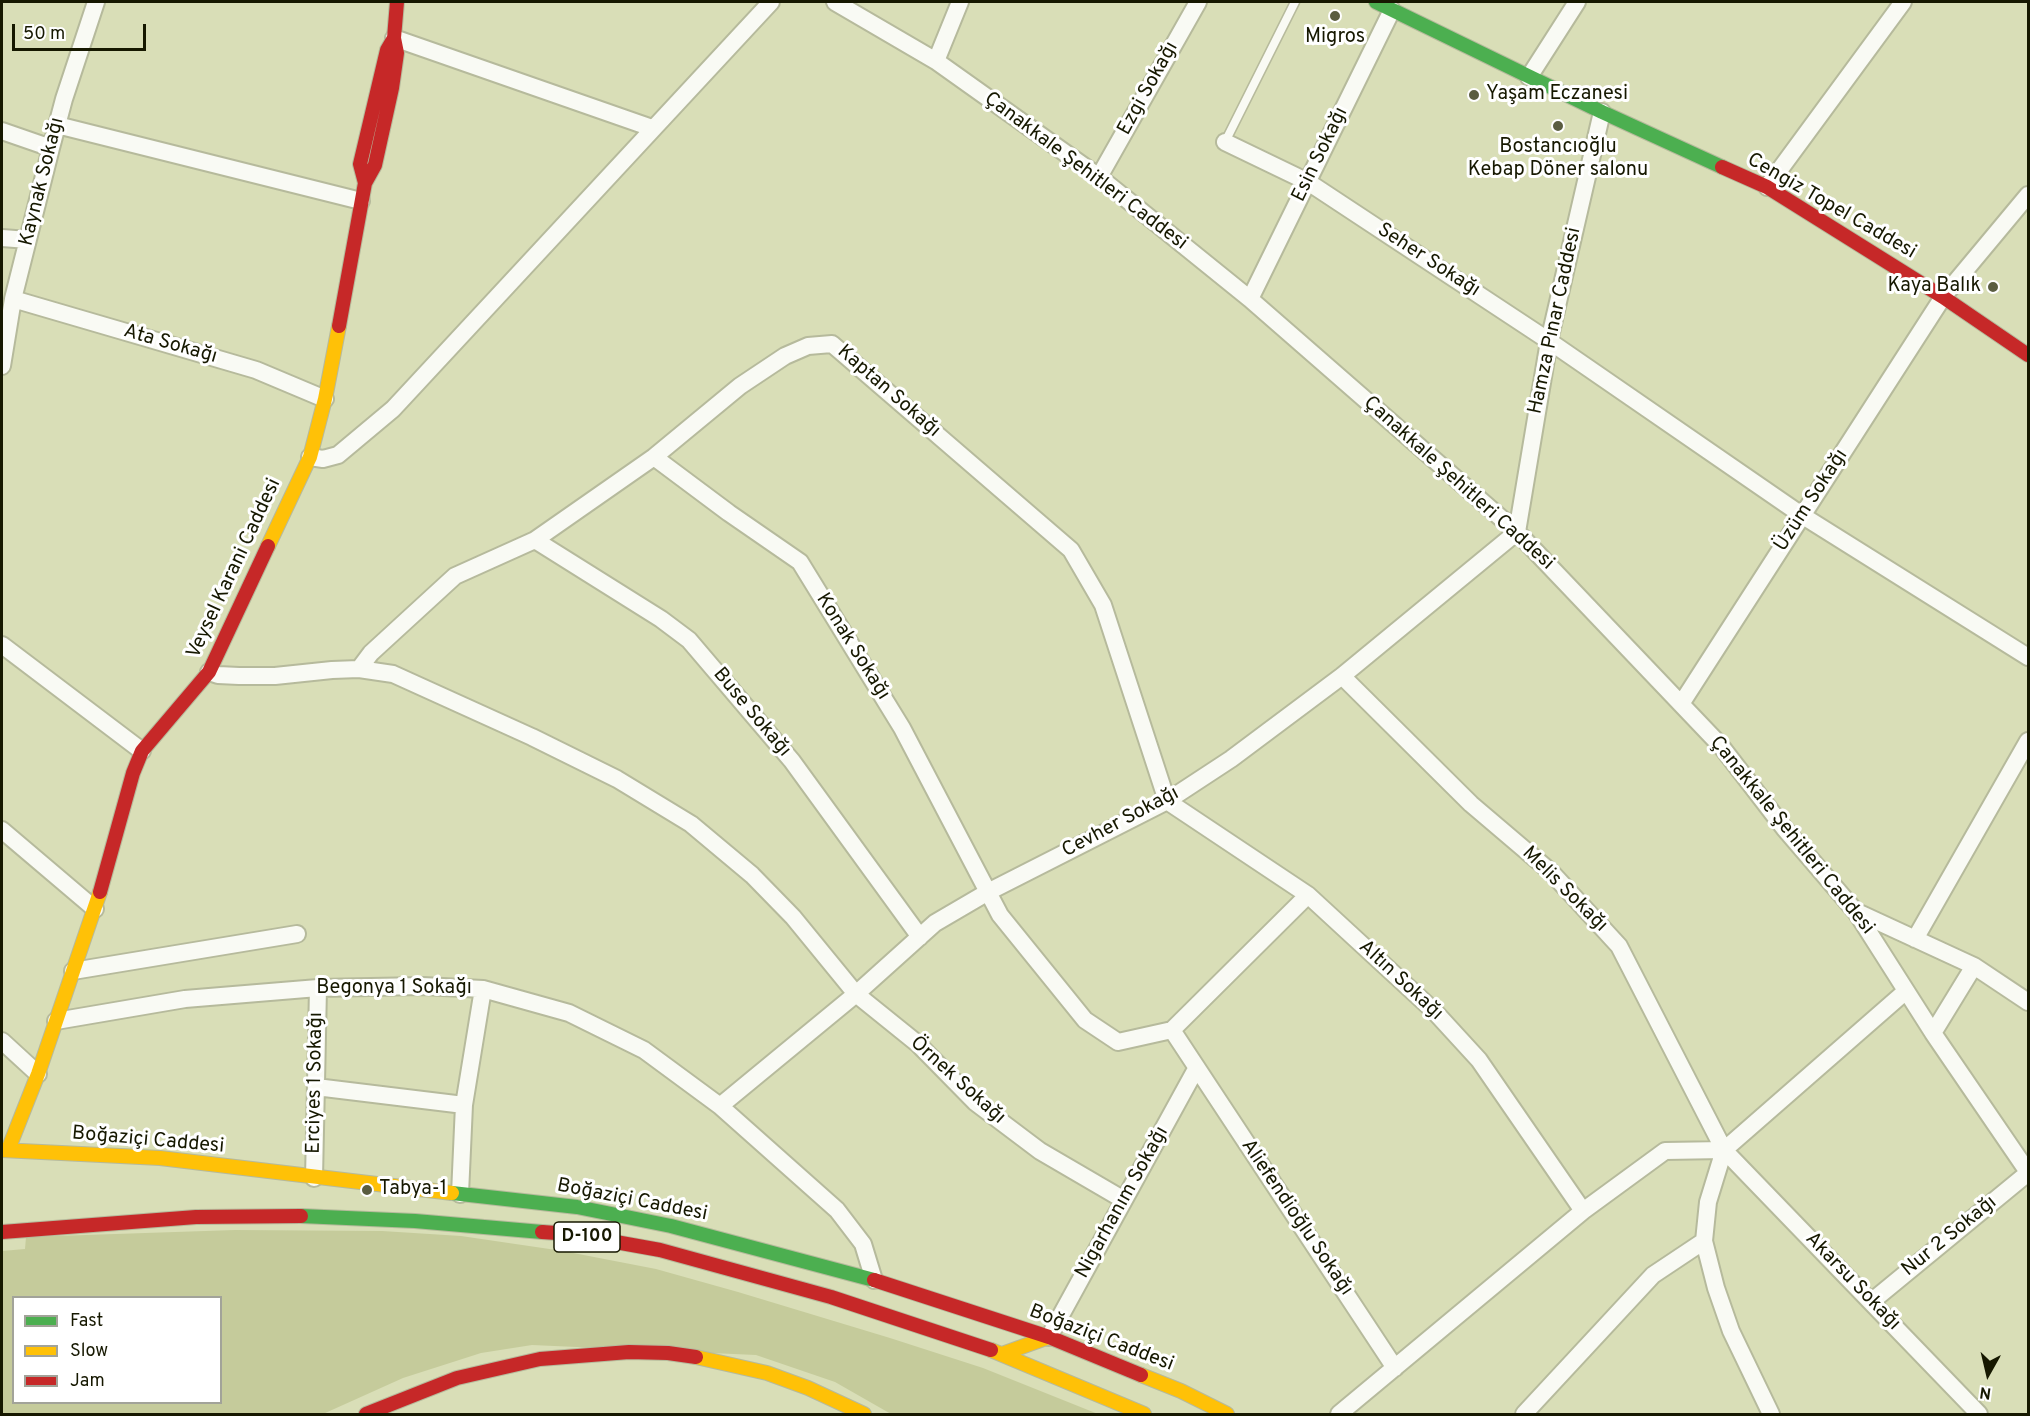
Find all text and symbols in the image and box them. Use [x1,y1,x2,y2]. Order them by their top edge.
marker: Migros [1328,9,1342,23]
scale bar [15,12,148,50]
text: 50 m [23,23,65,46]
place label: Migros [1305,26,1365,50]
street label: Ezgi Sokağı [1114,38,1184,140]
place label: Yaşam Eczanesi [1486,83,1628,107]
street label: Çanakkale Şehitleri Caddesi [979,88,1191,256]
marker: Yaşam Eczanesi [1467,88,1481,102]
street label: Esin Sokağı [1288,104,1354,206]
street label: Kaynak Sokağı [15,115,71,249]
marker: Bostancıoğlu Kebap Döner salonu [1551,119,1565,133]
place label: Bostancıoğlu Kebap Döner salonu [1468,136,1648,183]
street label: Cengiz Topel Caddesi [1742,149,1920,265]
street label: Seher Sokağı [1372,219,1484,303]
street label: Hamza Pınar Caddesi [1524,226,1588,416]
place label: Kaya Balık [1887,275,1981,299]
marker: Kaya Balık [1986,280,2000,294]
street label: Ata Sokağı [121,320,219,370]
street label: Kaptan Sokağı [831,341,945,443]
street label: Çanakkale Şehitleri Caddesi [1358,392,1558,576]
street label: Üzüm Sokağı [1770,445,1854,557]
street label: Veysel Karani Caddesi [183,475,287,663]
street label: Konak Sokağı [810,589,894,705]
street label: Buse Sokağı [707,663,795,763]
street label: Çanakkale Şehitleri Caddesi [1704,732,1878,940]
street label: Cevher Sokağı [1058,782,1184,864]
street label: Melis Sokağı [1516,842,1612,938]
street label: Altın Sokağı [1353,936,1447,1026]
street label: Begonya 1 Sokağı [316,977,472,1001]
street label: Erciyes 1 Sokağı [303,1012,329,1154]
street label: Örnek Sokağı [904,1032,1010,1130]
street label: Boğaziçi Caddesi [71,1122,225,1160]
street label: Nigarhanım Sokağı [1071,1123,1175,1283]
street label: Aliefendioğlu Sokağı [1235,1135,1357,1301]
street label: Boğaziçi Caddesi [555,1175,709,1227]
place label: Tabya-1 [379,1178,447,1202]
marker: Tabya-1 [360,1183,374,1197]
street label: Nur 2 Sokağı [1898,1191,2002,1283]
road number: D-100 [554,1222,620,1252]
street label: Akarsu Sokağı [1799,1228,1905,1336]
legend [12,1296,222,1404]
street label: Boğaziçi Caddesi [1025,1300,1177,1378]
text: Fast [70,1310,103,1333]
text: Slow [70,1340,108,1363]
north arrow [1958,1344,2018,1404]
text: Jam [70,1370,105,1393]
text: N [1978,1381,1993,1403]

